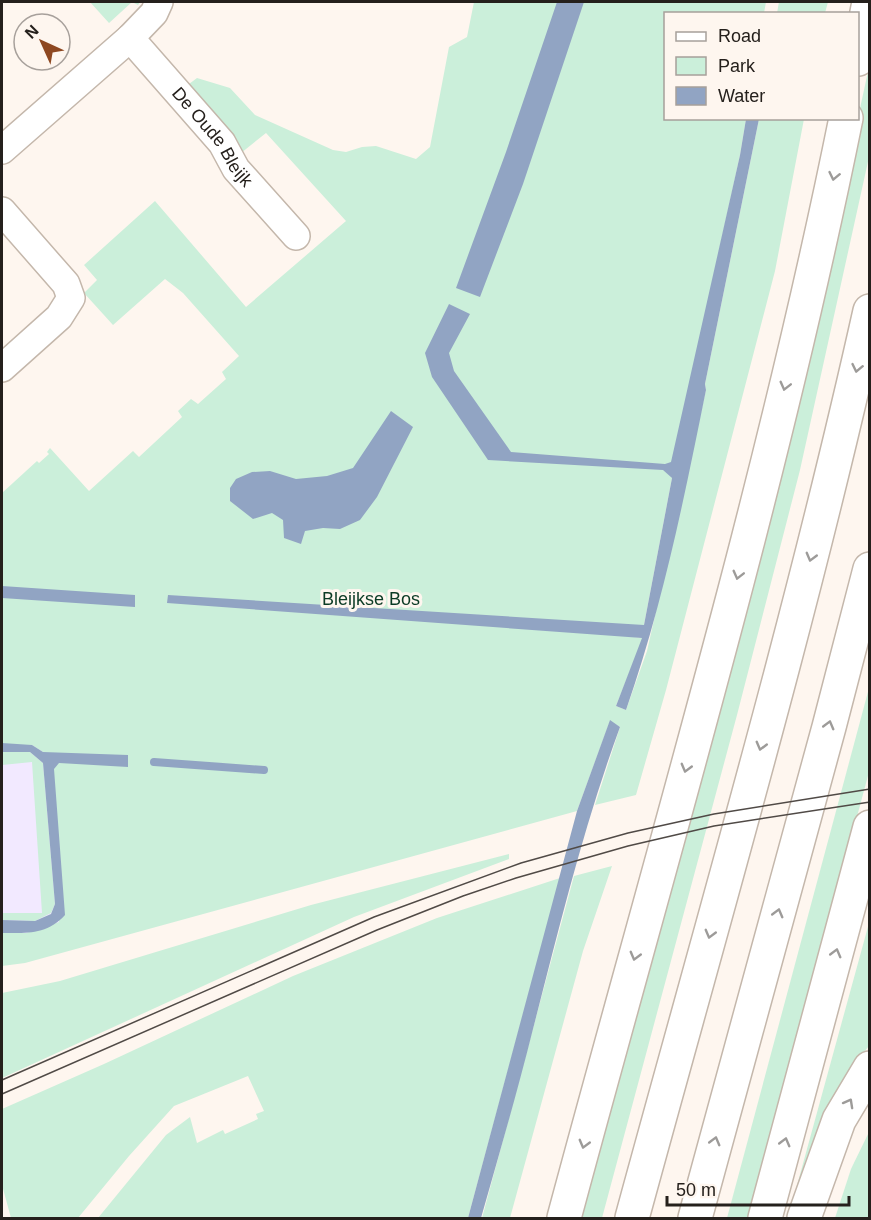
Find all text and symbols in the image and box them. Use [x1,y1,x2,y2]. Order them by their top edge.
north arrow [12,12,72,72]
legend [664,12,859,120]
text: N [22,22,42,42]
text: Road [718,26,761,46]
text: Park [718,56,756,76]
street label: De Oude Bleijk [168,83,257,191]
text: Water [718,86,765,106]
one-way arrow [828,171,841,181]
one-way arrow [851,363,864,373]
one-way arrow [780,381,793,391]
one-way arrow [805,552,818,562]
one-way arrow [733,570,745,580]
park label: Bleijkse Bos [322,589,420,609]
one-way arrow [822,720,835,730]
one-way arrow [755,741,768,751]
one-way arrow [681,763,694,773]
one-way arrow [771,908,783,919]
one-way arrow [705,928,717,939]
one-way arrow [829,949,841,959]
one-way arrow [630,950,642,961]
one-way arrow [841,1099,853,1109]
one-way arrow [708,1137,721,1147]
one-way arrow [778,1137,791,1147]
one-way arrow [579,1138,591,1149]
scale bar [667,1169,848,1207]
text: 50 m [676,1180,716,1200]

